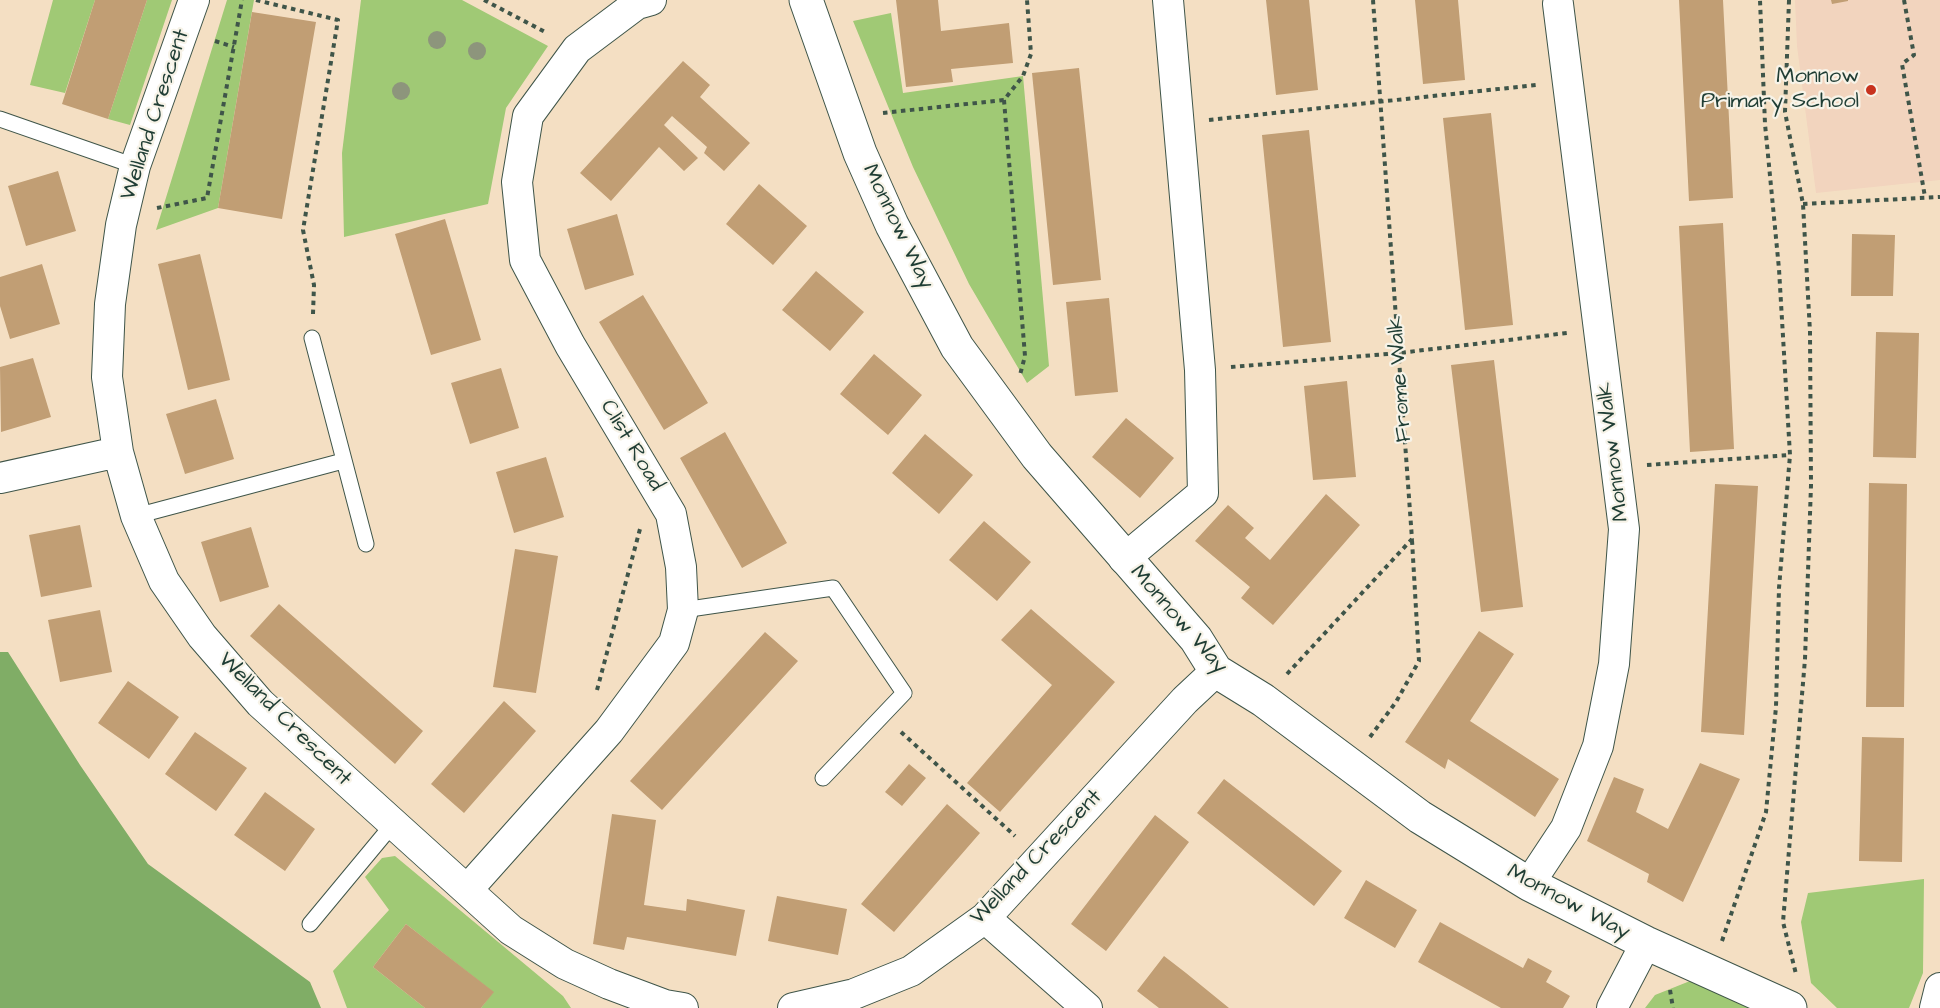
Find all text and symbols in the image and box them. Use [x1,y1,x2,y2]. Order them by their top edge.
street label: Welland Crescent [116,26,196,204]
place label: Monnow Primary School [1701,64,1859,116]
marker: Monnow Primary School [1864,83,1878,97]
street label: Monnow Way [855,160,939,294]
street label: Frome Walk [1383,315,1419,443]
street label: Monnow Walk [1592,381,1636,523]
street label: Clist Road [594,396,668,496]
street label: Monnow Way [1124,560,1232,680]
street label: Welland Crescent [212,648,356,792]
street label: Welland Crescent [966,785,1108,931]
street label: Monnow Way [1502,860,1634,946]

